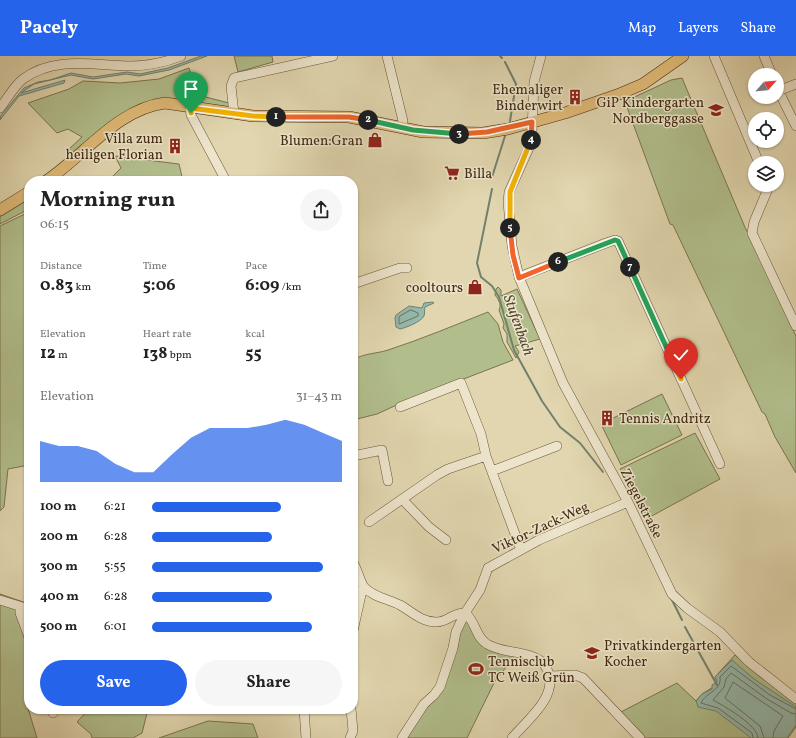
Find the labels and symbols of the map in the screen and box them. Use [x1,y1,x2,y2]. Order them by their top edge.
north arrow [748,68,784,104]
pin [174,72,208,113]
place label: Ehemaliger Binderwirt [492,81,563,116]
building icon: Ehemaliger Binderwirt [566,88,584,106]
place label: GiP Kindergarten Nordberggasse [596,94,704,129]
school or university icon: GiP Kindergarten Nordberggasse [707,101,725,119]
pin: 1 [266,107,286,127]
pin: 2 [358,110,378,130]
pin: 3 [449,124,469,144]
place label: Villa zum heiligen Florian [66,130,163,165]
pin: 4 [521,130,541,150]
shop icon: Blumen:Gran [366,131,384,149]
place label: Blumen:Gran [280,132,363,151]
building icon: Villa zum heiligen Florian [166,137,184,155]
supermarket icon: Billa [443,164,461,182]
place label: Billa [464,165,492,184]
pin: 5 [500,218,520,238]
pin: 6 [548,252,568,272]
pin: 7 [620,257,640,277]
shop icon: cooltours [466,278,484,296]
place label: cooltours [406,279,463,298]
water label: Stufenbach [497,292,538,359]
pin [664,338,698,379]
building icon: Tennis Andritz [598,409,616,427]
place label: Tennis Andritz [619,410,711,429]
street label: Ziegelstraße [615,465,667,542]
street label: Viktor-Zack-Weg [489,498,592,559]
place label: Privatkindergarten Kocher [604,637,722,672]
school or university icon: Privatkindergarten Kocher [583,644,601,662]
place label: Tennisclub TC Weiß Grün [488,653,575,688]
sports icon: Tennisclub TC Weiß Grün [467,660,485,678]

